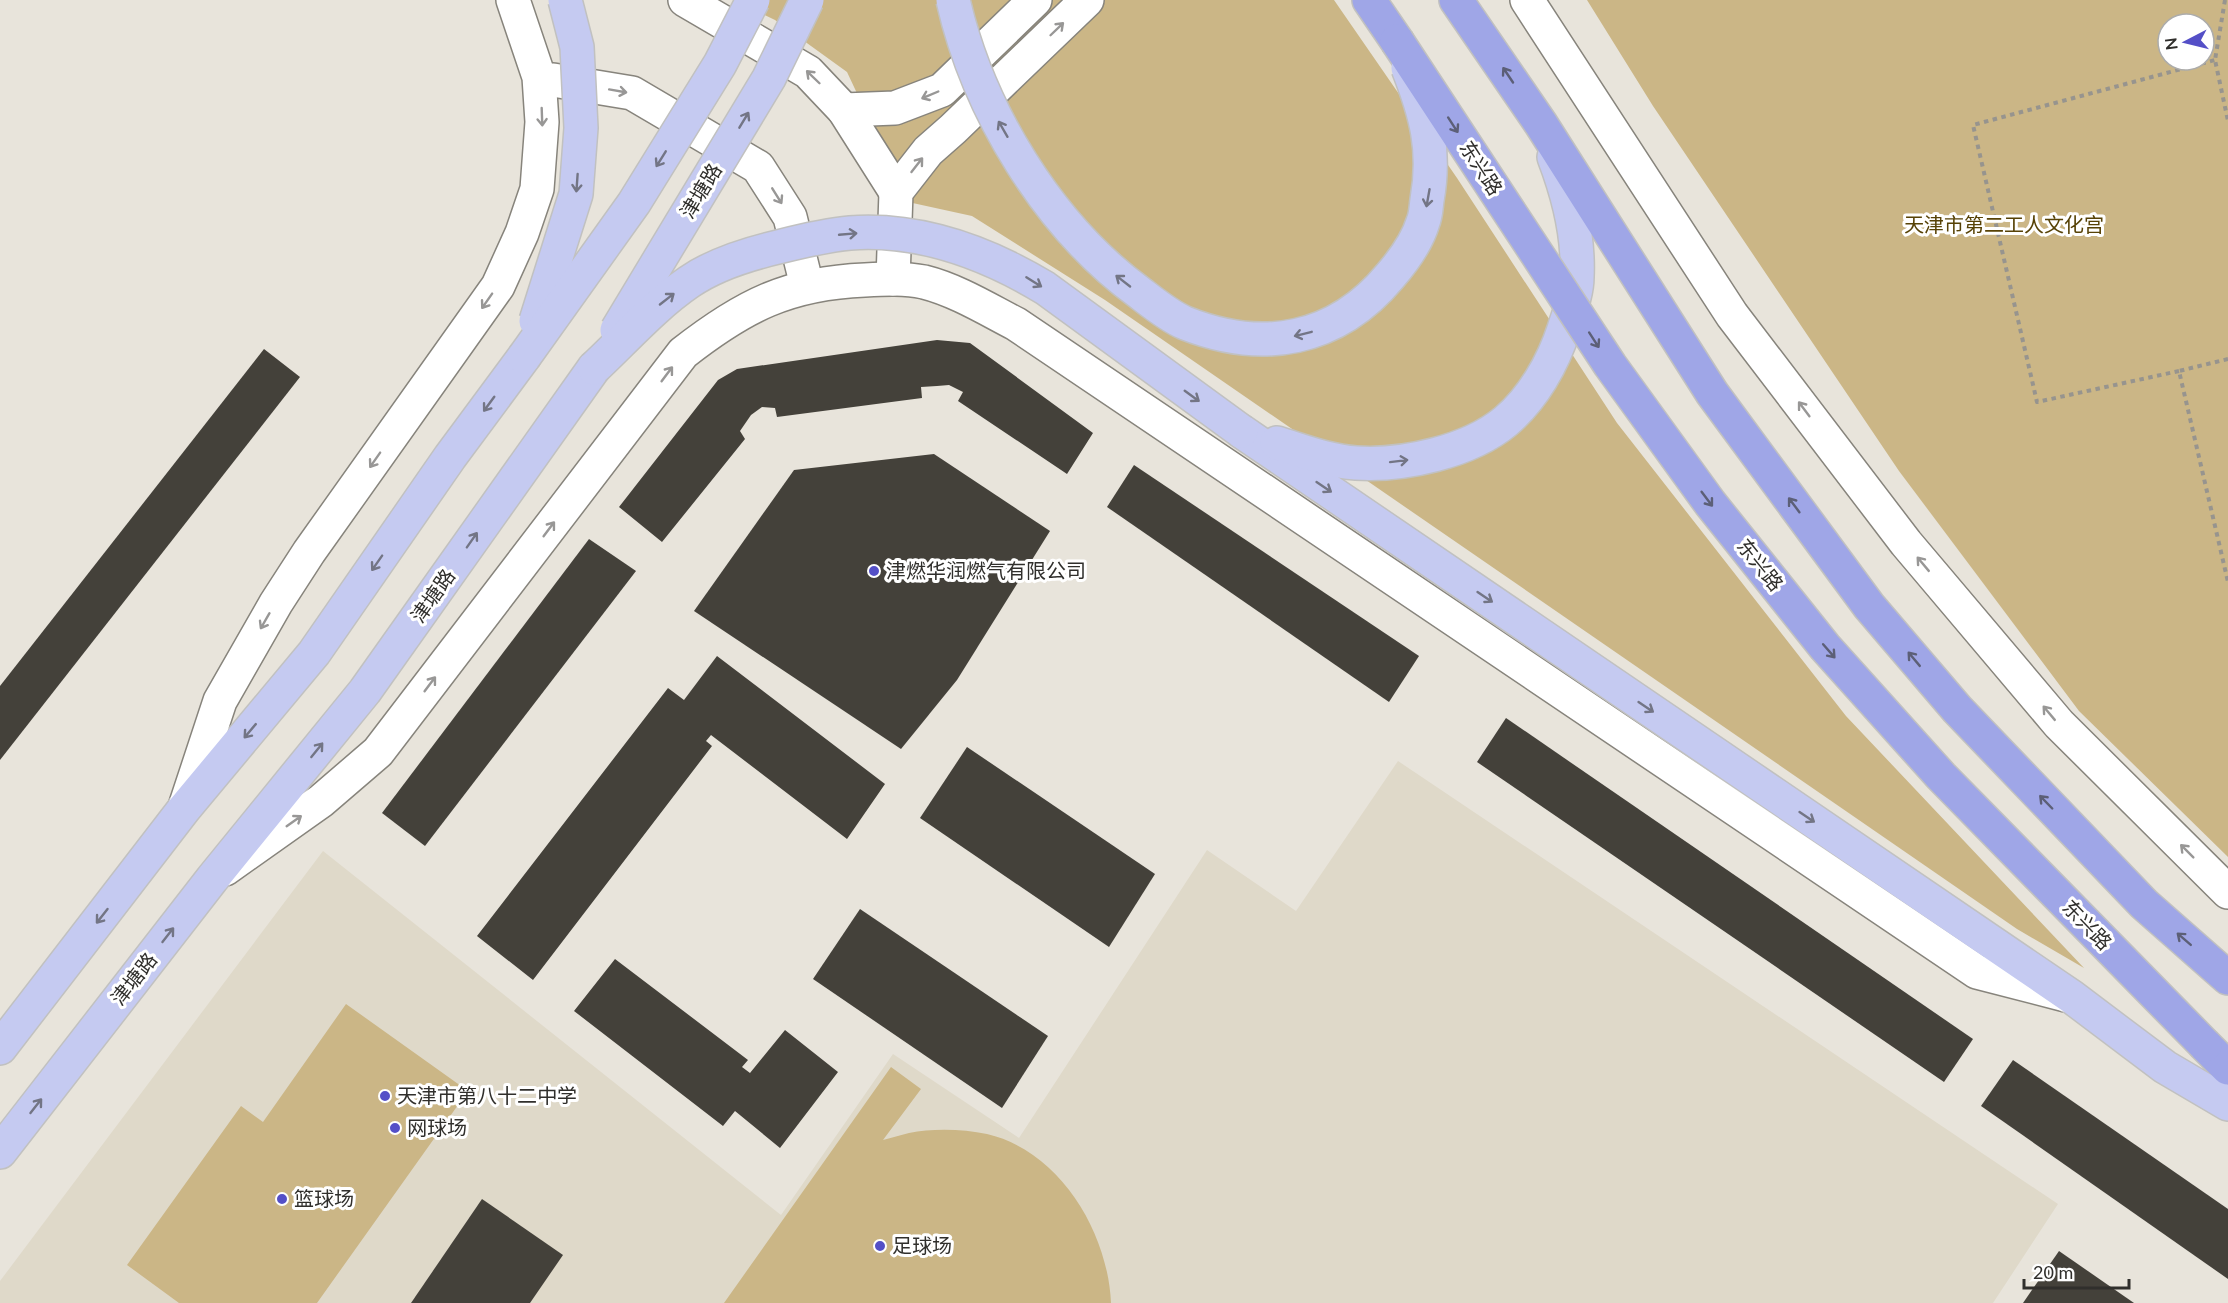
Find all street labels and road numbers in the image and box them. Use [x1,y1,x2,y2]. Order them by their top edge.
street label: 东兴路 [1455,136,1508,199]
street label: 津塘路 [674,159,726,222]
street label: 东兴路 [1733,534,1789,595]
street label: 津塘路 [405,564,459,627]
street label: 东兴路 [2058,894,2117,954]
street label: 津塘路 [105,947,161,1009]

